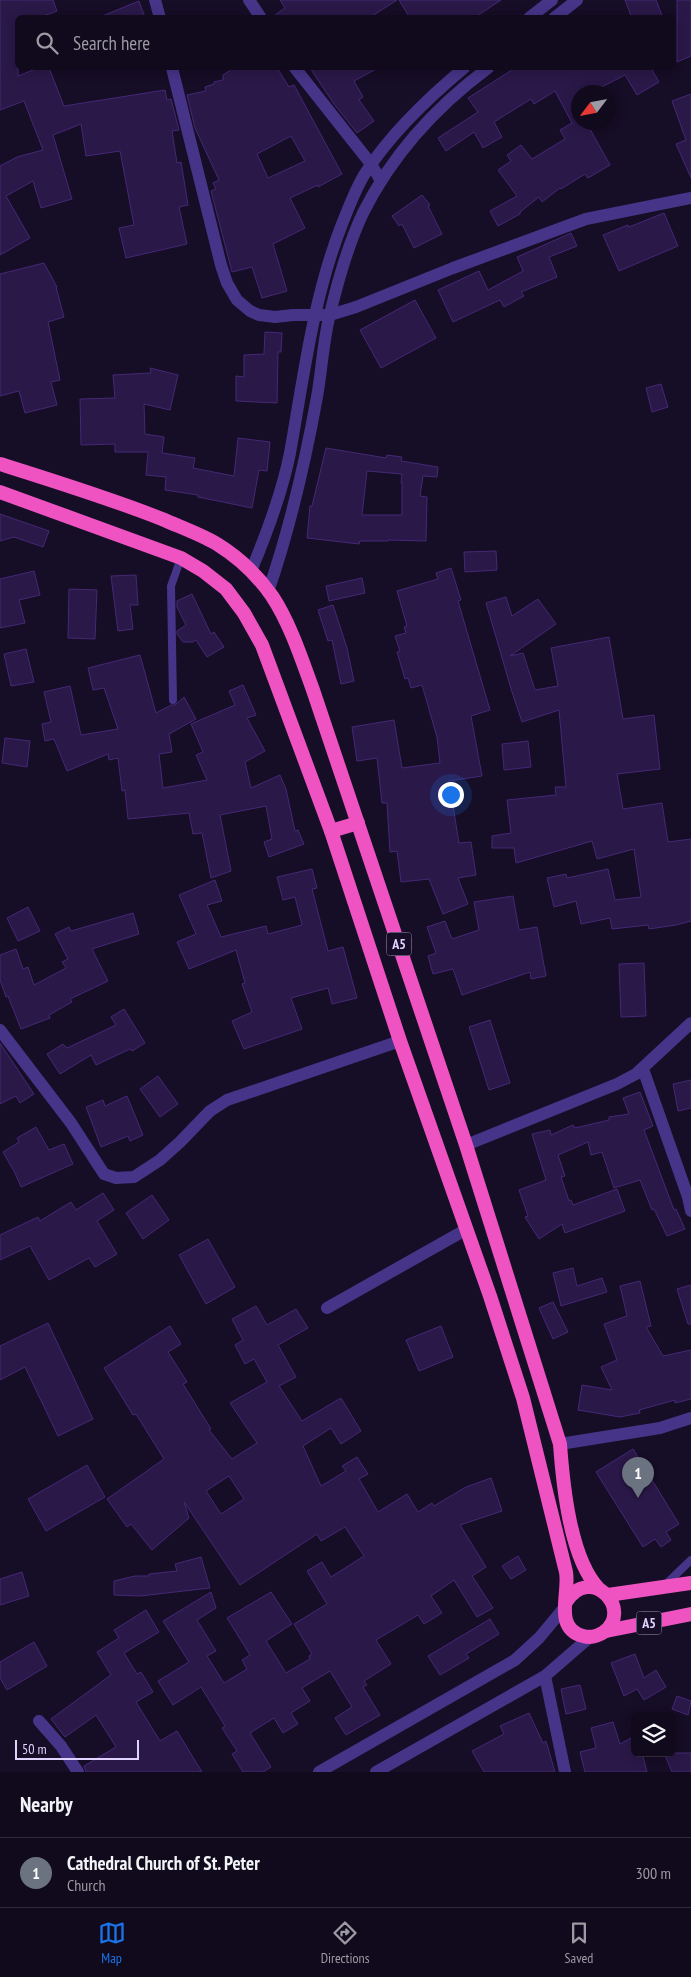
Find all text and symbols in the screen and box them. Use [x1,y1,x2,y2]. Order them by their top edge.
search box [15,15,676,70]
icon: search [33,29,61,57]
text: Search here [73,31,150,55]
north arrow [571,85,616,130]
your location [438,782,464,808]
road number: A5 [386,932,412,956]
pin: 1 [622,1457,654,1498]
road number: A5 [636,1612,662,1635]
map controls [631,1712,676,1757]
button: layers [631,1712,676,1757]
scale bar [15,1737,139,1760]
text: 50 m [22,1740,47,1758]
text: Nearby [20,1791,73,1818]
text: Cathedral Church of St. Peter [67,1851,260,1875]
text: 1 [32,1863,40,1883]
text: 300 m [636,1863,671,1883]
text: Church [67,1875,105,1895]
tab: Map [98,1919,126,1967]
tab: Directions [321,1919,369,1967]
tab: Saved [565,1919,593,1967]

